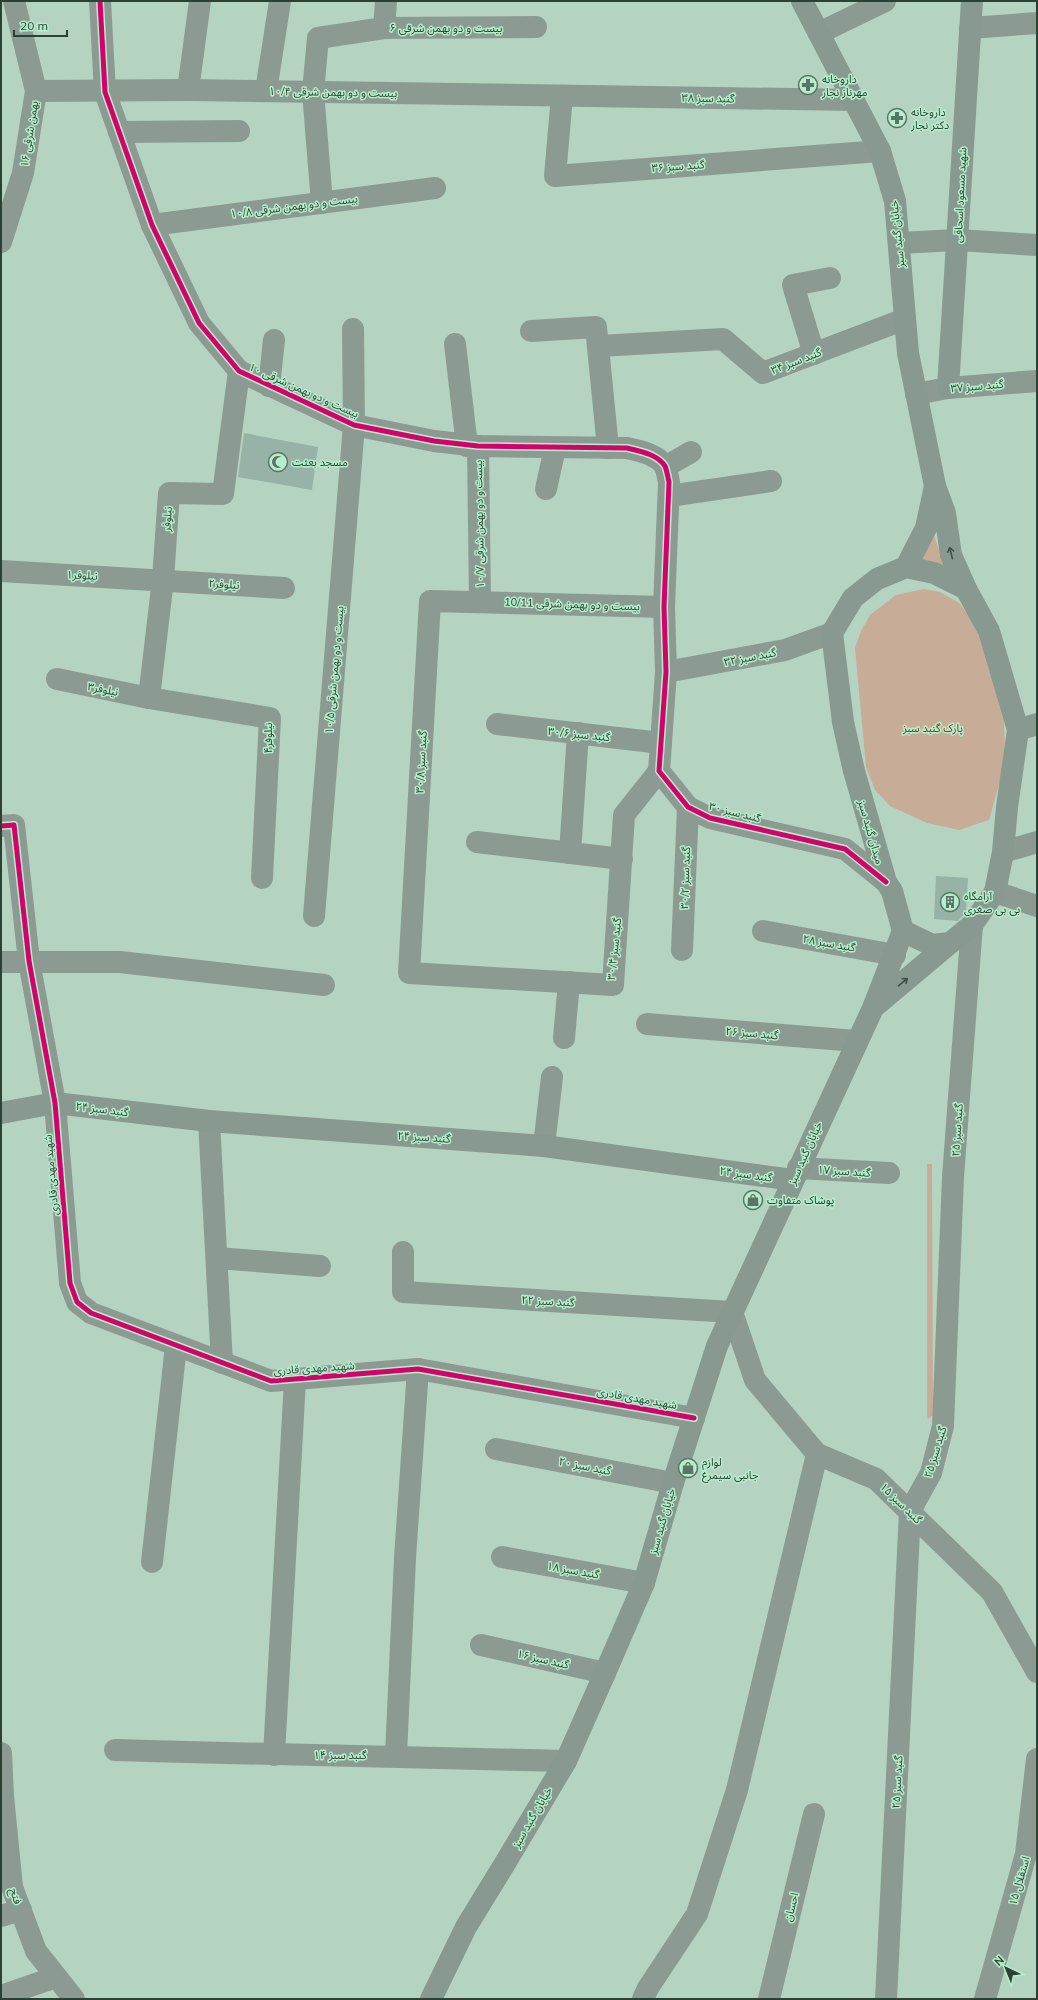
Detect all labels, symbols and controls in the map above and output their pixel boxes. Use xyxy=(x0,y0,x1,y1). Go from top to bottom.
scale bar xyxy=(14,12,67,38)
text: 20 m xyxy=(20,18,48,33)
street label: بیست و دو بهمن شرقی ۶ xyxy=(390,21,502,35)
place label: داروخانه مهرناز نجار xyxy=(821,72,868,99)
pharmacy icon: داروخانه مهرناز نجار xyxy=(797,74,819,96)
street label: بیست و دو بهمن شرقی ۱۰/۴ xyxy=(269,84,397,100)
street label: گنبد سبز ۳۸ xyxy=(681,91,735,106)
street label: بهمن شرقی ۱۶ xyxy=(17,100,41,168)
place label: داروخانه دکتر نجار xyxy=(910,105,949,132)
pharmacy icon: داروخانه دکتر نجار xyxy=(886,107,908,129)
street label: شهید مسعود اسحاقی xyxy=(951,146,970,243)
street label: گنبد سبز ۳۶ xyxy=(651,157,705,175)
street label: بیست و دو بهمن شرقی ۱۰/۸ xyxy=(229,191,359,221)
street label: خیابان گنبد سبز xyxy=(886,199,908,269)
street label: گنبد سبز ۳۴ xyxy=(769,345,824,377)
street label: بیست و دو بهمن شرقی ۱۰ xyxy=(247,359,361,421)
street label: گنبد سبز ۳۷ xyxy=(950,377,1004,395)
mosque icon: مسجد بعثت xyxy=(267,451,289,473)
place label: مسجد بعثت xyxy=(292,455,348,469)
street label: بیست و دو بهمن شرقی ۱۰/۷ xyxy=(471,460,487,588)
street label: نیلوفر xyxy=(159,506,175,533)
one-way arrow xyxy=(947,546,955,559)
street label: نیلوفر۱ xyxy=(66,567,98,583)
street label: نیلوفر۲ xyxy=(208,576,240,592)
street label: بیست و دو بهمن شرقی 10/11 xyxy=(504,595,640,613)
street label: بیست و دو بهمن شرقی ۱۰/۵ xyxy=(321,605,347,735)
street label: گنبد سبز ۳۲ xyxy=(723,645,778,669)
street label: نیلوفر۳ xyxy=(86,679,120,699)
park label: پارک گنبد سبز xyxy=(902,721,963,736)
street label: نیلوفر۴ xyxy=(261,722,275,754)
street label: گنبد سبز ۳۰/۶ xyxy=(547,724,611,744)
street label: گنبد سبز ۳۰/۸ xyxy=(412,730,430,794)
street label: میدان گنبد سبز xyxy=(855,797,887,866)
street label: گنبد سبز ۳۰ xyxy=(708,799,763,825)
street label: گنبد سبز ۳۰/۲ xyxy=(677,846,693,909)
place label: آرامگاه بی بی صغری xyxy=(964,889,1020,916)
building icon: آرامگاه بی بی صغری xyxy=(939,891,961,913)
street label: گنبد سبز ۳۰/۴ xyxy=(604,917,624,981)
street label: گنبد سبز ۲۸ xyxy=(802,932,857,955)
one-way arrow xyxy=(897,978,908,987)
street label: گنبد سبز ۲۶ xyxy=(725,1024,779,1042)
street label: گنبد سبز ۲۴ xyxy=(75,1099,130,1119)
street label: گنبد سبز ۲۵ xyxy=(948,1103,966,1157)
street label: خیابان گنبد سبز xyxy=(784,1119,825,1188)
street label: گنبد سبز ۲۴ xyxy=(397,1128,451,1146)
street label: شهید مهدی قادری xyxy=(40,1134,62,1216)
street label: گنبد سبز ۱۷ xyxy=(817,1162,871,1180)
street label: گنبد سبز ۲۴ xyxy=(719,1163,774,1185)
shop icon: پوشاک متفاوت xyxy=(742,1189,764,1211)
place label: پوشاک متفاوت xyxy=(767,1193,834,1208)
street label: گنبد سبز ۲۲ xyxy=(521,1293,575,1309)
street label: شهید مهدی قادری xyxy=(273,1358,355,1378)
street label: شهید مهدی قادری xyxy=(596,1384,679,1412)
street label: گنبد سبز ۲۵ xyxy=(921,1424,950,1479)
street label: گنبد سبز ۲۰ xyxy=(558,1454,613,1478)
place label: لوازم جانبی سیمرغ xyxy=(702,1455,759,1483)
shop icon: لوازم جانبی سیمرغ xyxy=(677,1457,699,1479)
street label: گنبد سبز ۱۵ xyxy=(877,1480,925,1527)
street label: خیابان گنبد سبز xyxy=(646,1486,678,1557)
street label: گنبد سبز ۱۸ xyxy=(546,1559,601,1582)
street label: گنبد سبز ۱۶ xyxy=(516,1646,571,1672)
street label: گنبد سبز ۱۴ xyxy=(313,1748,367,1762)
street label: گنبد سبز ۲۵ xyxy=(889,1755,905,1809)
street label: خیابان گنبد سبز xyxy=(508,1784,555,1851)
street label: استقلال ۱۵ xyxy=(1005,1855,1033,1907)
street label: فتح xyxy=(6,1886,25,1906)
street label: احسان xyxy=(781,1891,801,1923)
north arrow xyxy=(986,1948,1026,1988)
text: N xyxy=(991,1953,1007,1969)

